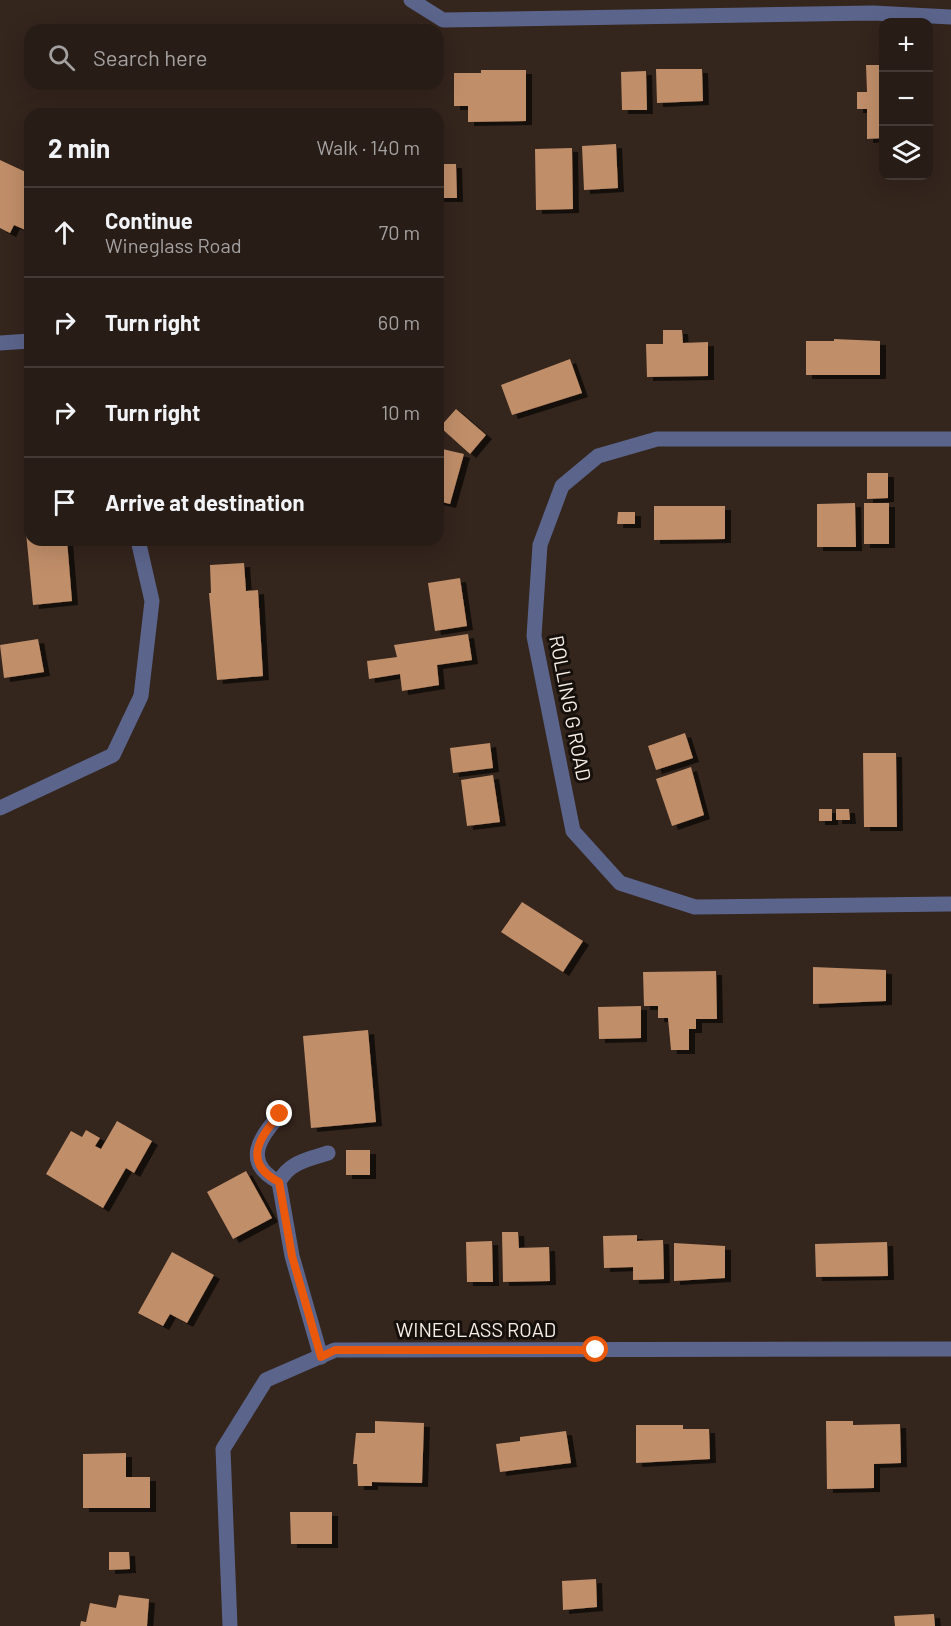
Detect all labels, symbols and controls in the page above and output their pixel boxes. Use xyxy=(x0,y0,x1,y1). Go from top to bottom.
map controls xyxy=(879,18,933,180)
button: + xyxy=(879,18,933,72)
search box xyxy=(24,24,444,90)
icon: search xyxy=(45,41,78,74)
text: Search here xyxy=(93,44,207,70)
button: − xyxy=(879,72,933,126)
button: layers xyxy=(879,126,933,180)
text: 2 min xyxy=(48,132,110,163)
text: Walk · 140 m xyxy=(316,135,420,159)
text: Continue xyxy=(105,207,193,233)
icon: ahead xyxy=(48,216,81,249)
text: 70 m xyxy=(379,220,420,244)
text: Wineglass Road xyxy=(105,233,242,257)
icon: right xyxy=(48,306,81,339)
text: Turn right xyxy=(105,309,200,335)
text: 60 m xyxy=(378,310,420,334)
icon: right xyxy=(48,396,81,429)
text: Turn right xyxy=(105,399,200,425)
text: 10 m xyxy=(381,400,420,424)
icon: arrive xyxy=(48,486,81,519)
text: Arrive at destination xyxy=(105,489,304,515)
street label: ROLLING G ROAD xyxy=(545,633,597,783)
route end xyxy=(266,1100,292,1126)
street label: WINEGLASS ROAD xyxy=(396,1317,556,1341)
route start xyxy=(582,1336,608,1362)

